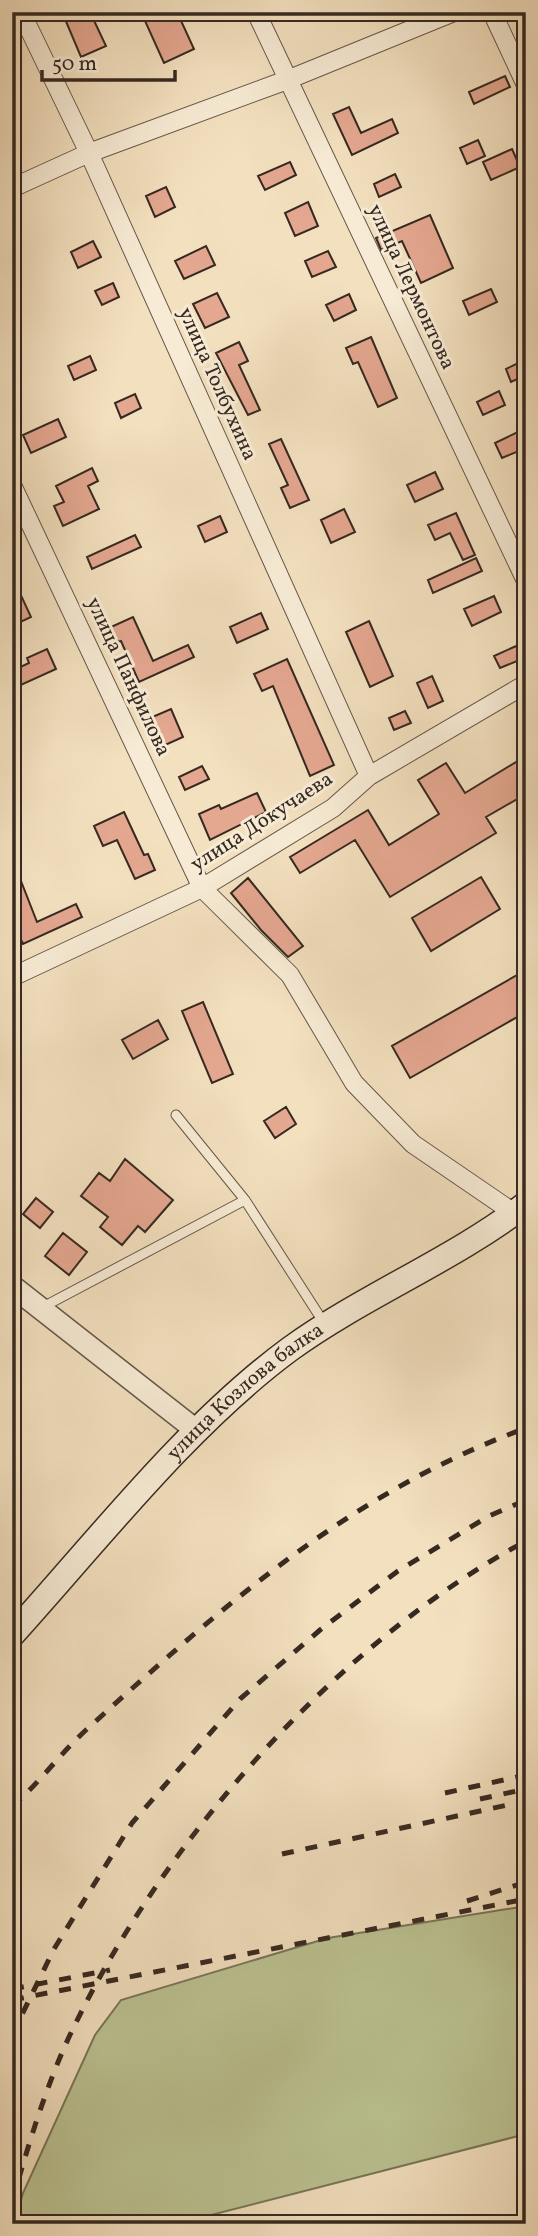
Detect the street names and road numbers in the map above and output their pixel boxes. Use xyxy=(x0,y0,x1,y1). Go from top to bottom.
street label: улица Лермонтова xyxy=(360,199,462,375)
street label: улица Толбухина xyxy=(170,303,264,465)
street label: улица Панфилова xyxy=(78,593,178,761)
street label: улица Докучаева xyxy=(185,765,339,879)
street label: улица Козлова балка xyxy=(160,1316,329,1467)

